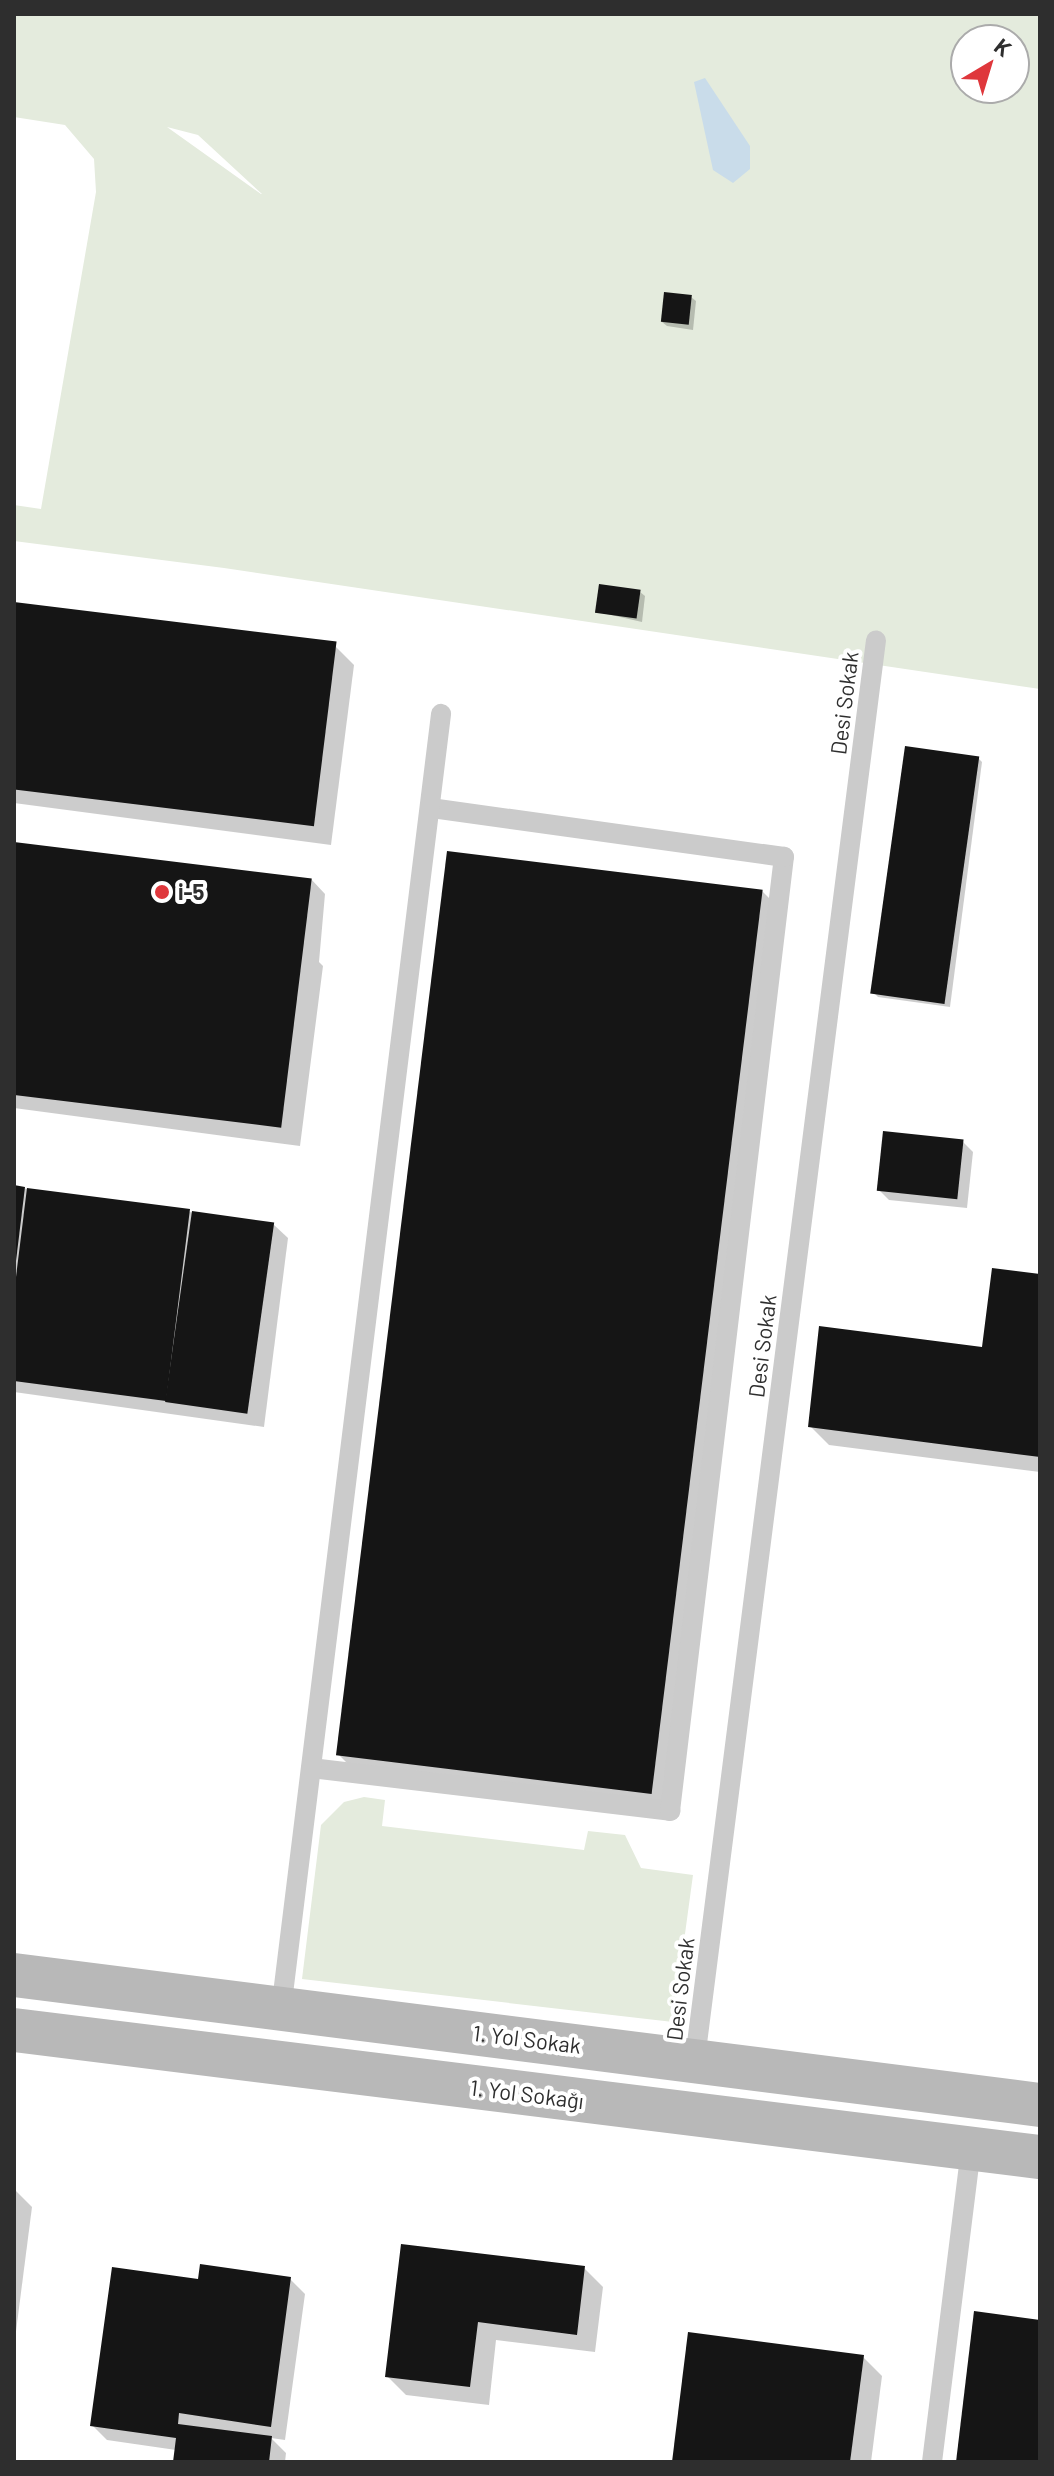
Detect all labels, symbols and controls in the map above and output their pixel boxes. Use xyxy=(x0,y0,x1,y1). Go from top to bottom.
north arrow xyxy=(950,24,1030,104)
text: K xyxy=(990,32,1017,61)
street label: Desi Sokak xyxy=(825,650,863,756)
place label: i-5 xyxy=(178,879,204,905)
marker: i-5 xyxy=(153,883,171,901)
street label: Desi Sokak xyxy=(743,1293,781,1399)
street label: Desi Sokak xyxy=(661,1936,699,2042)
street label: 1. Yol Sokak xyxy=(471,2019,583,2059)
street label: 1. Yol Sokağı xyxy=(469,2074,585,2114)

